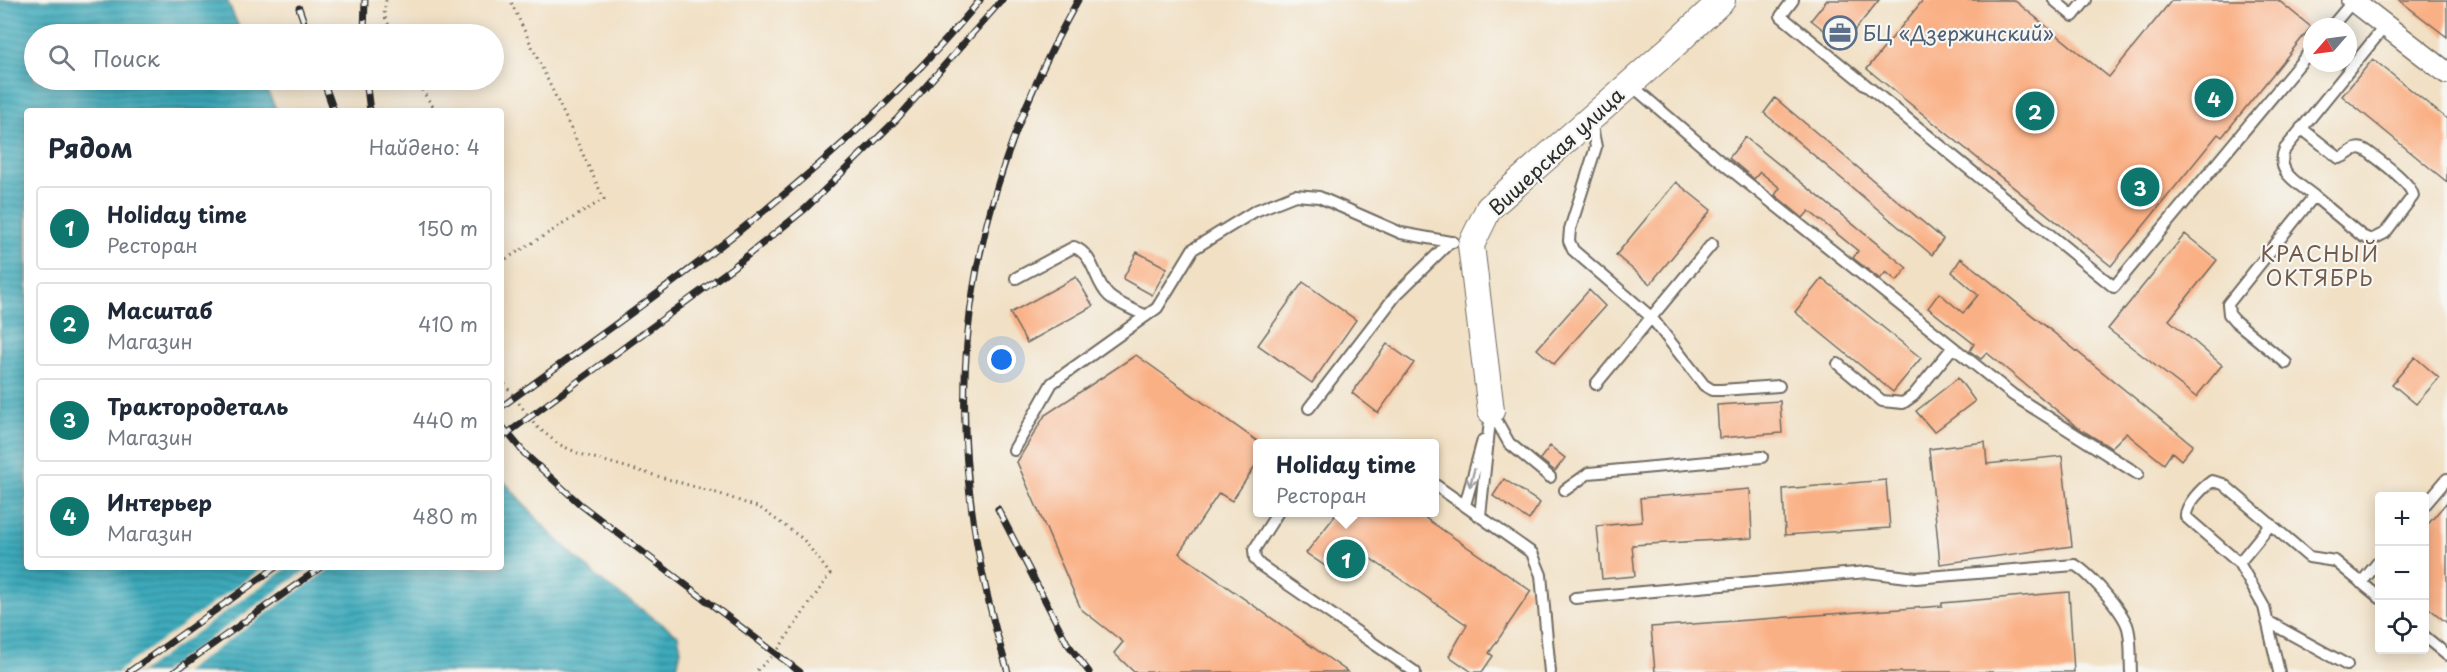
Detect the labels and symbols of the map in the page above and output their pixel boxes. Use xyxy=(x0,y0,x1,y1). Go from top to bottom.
office icon: БЦ «Дзержинский» xyxy=(1822,15,1858,51)
place label: БЦ «Дзержинский» xyxy=(1863,18,2054,48)
north arrow xyxy=(2303,18,2357,72)
pin: 4 xyxy=(2194,76,2234,120)
street label: Вишерская улица xyxy=(1481,80,1631,222)
pin: 2 xyxy=(2016,88,2054,134)
pin: 3 xyxy=(2120,164,2160,210)
district label: КРАСНЫЙ ОКТЯБРЬ xyxy=(2260,237,2380,293)
your location xyxy=(987,345,1016,374)
one-way arrow xyxy=(1466,468,1477,487)
pin: 1 xyxy=(1326,536,1366,582)

